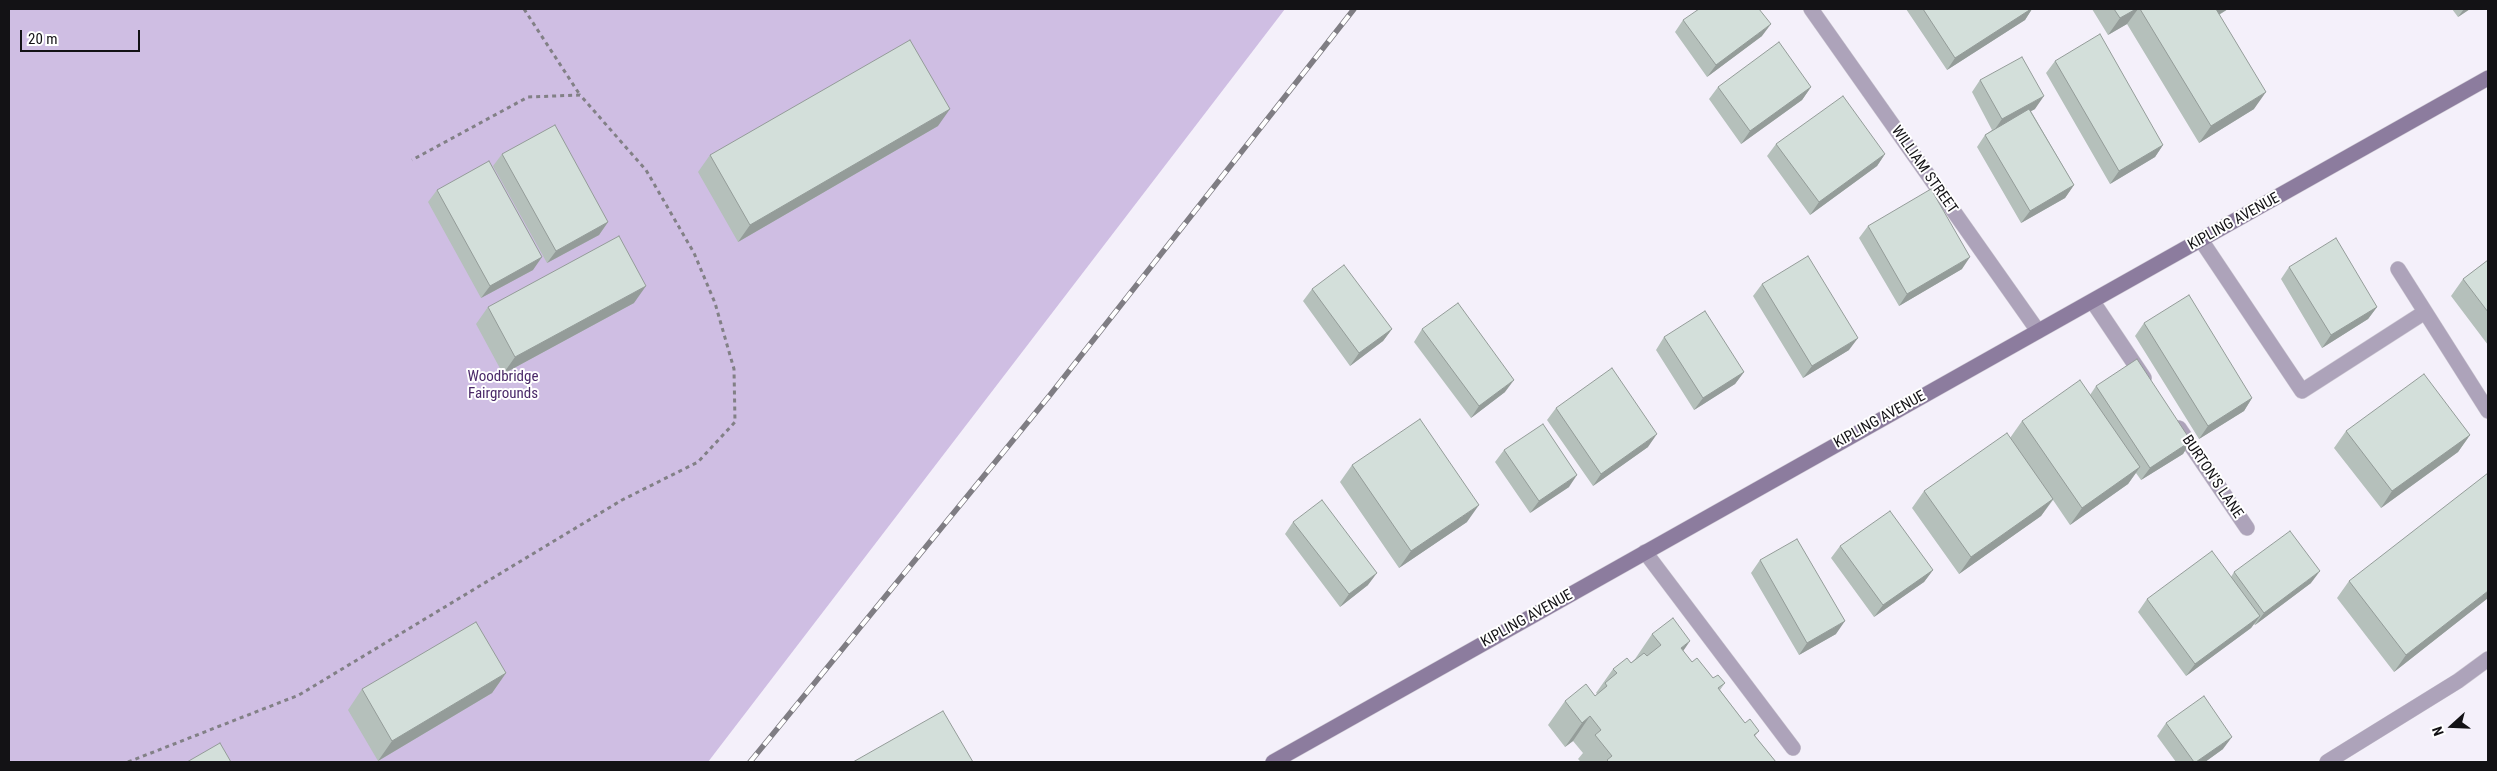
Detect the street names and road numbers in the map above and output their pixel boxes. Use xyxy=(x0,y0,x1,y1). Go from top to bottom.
street label: WILLIAM STREET xyxy=(1887,123,1961,217)
street label: KIPLING AVENUE xyxy=(2185,189,2283,255)
street label: KIPLING AVENUE xyxy=(1831,387,1929,453)
street label: BURTON'S LANE xyxy=(2178,432,2246,522)
street label: KIPLING AVENUE xyxy=(1478,586,1576,652)

